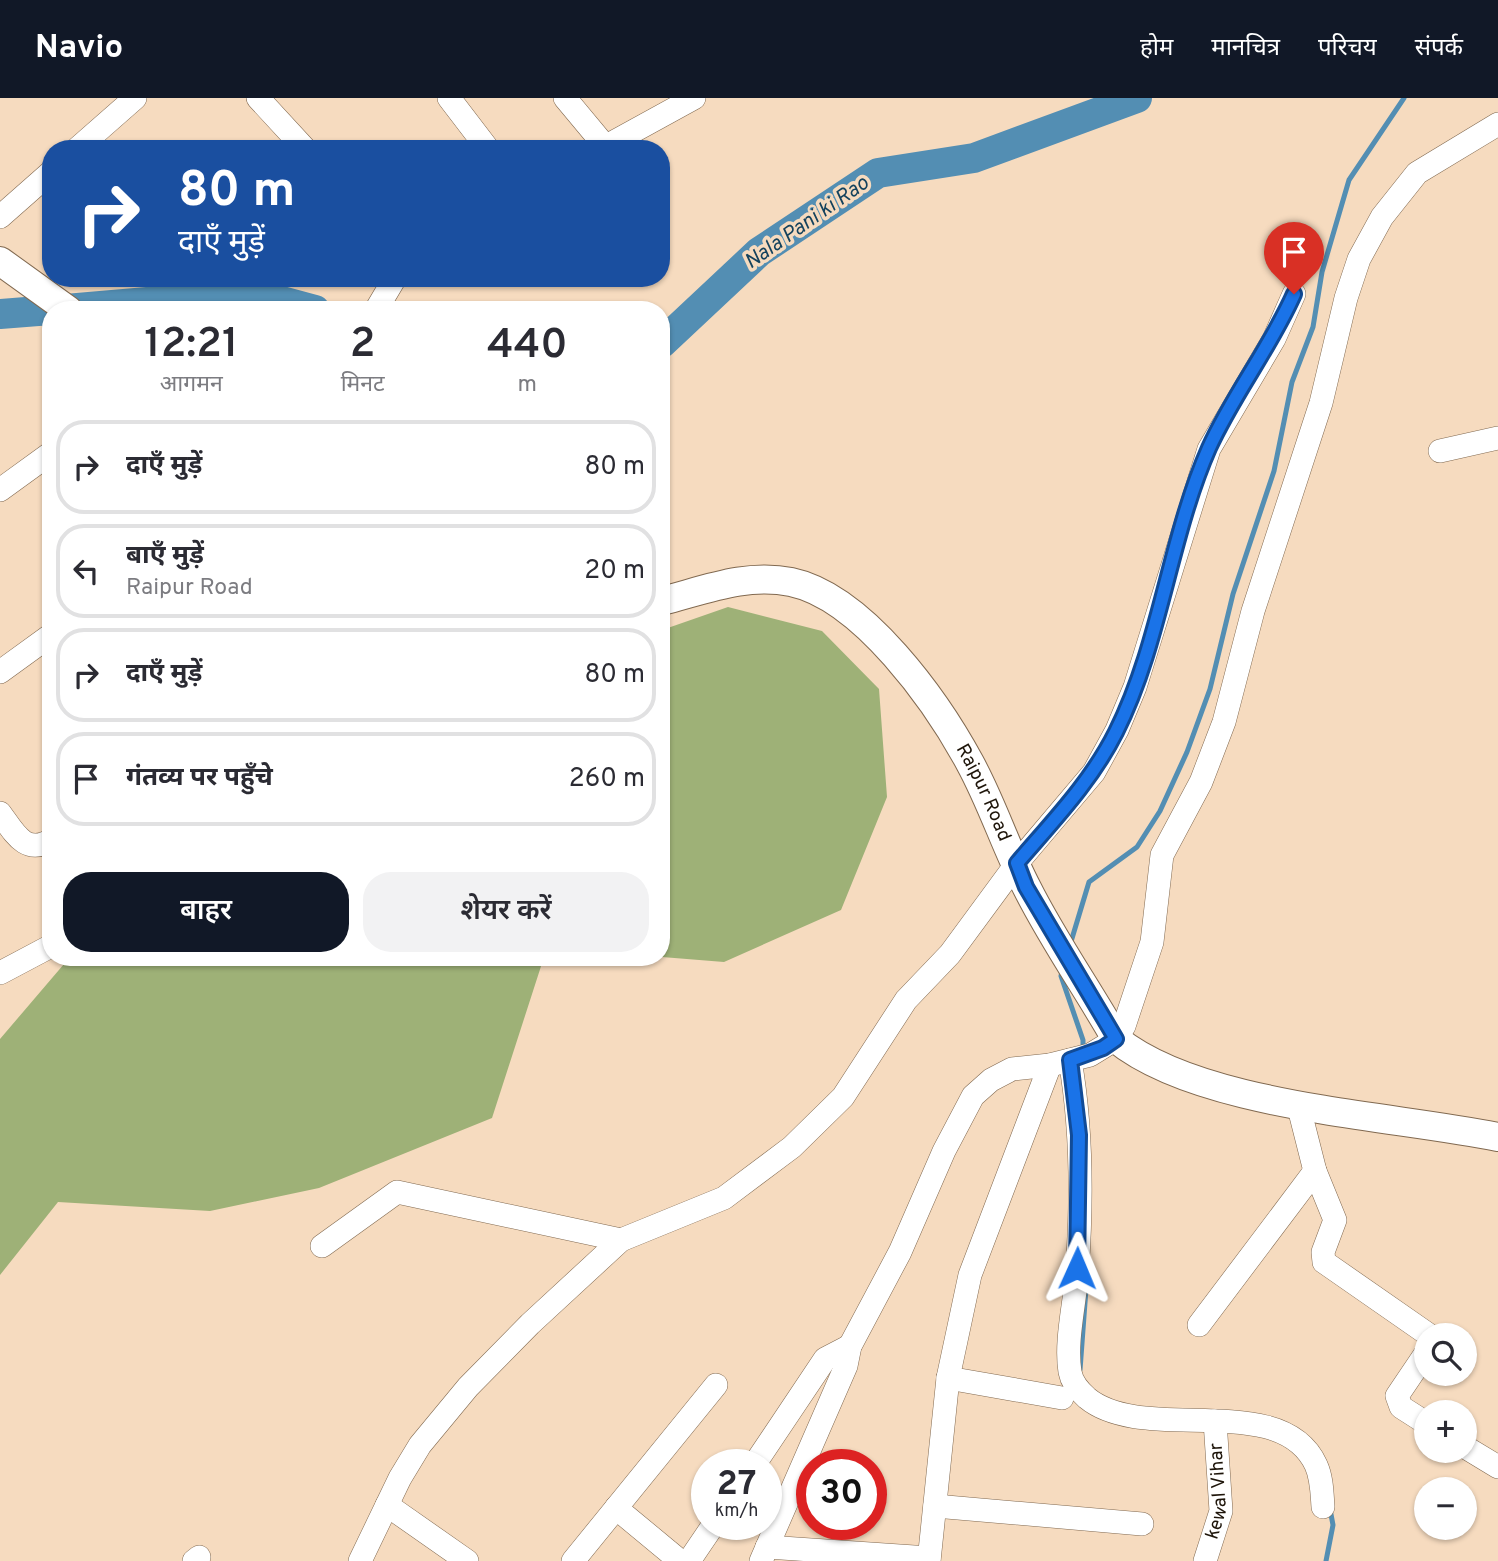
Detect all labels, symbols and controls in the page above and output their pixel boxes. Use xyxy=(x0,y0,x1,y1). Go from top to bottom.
text: Navio xyxy=(35,28,123,70)
text: होम xyxy=(1140,34,1173,64)
text: मानचित्र xyxy=(1211,34,1280,64)
text: परिचय xyxy=(1318,34,1377,64)
text: संपर्क xyxy=(1415,34,1463,64)
text: 80 m xyxy=(178,162,295,224)
icon: right xyxy=(63,168,154,259)
water label: Nala Pani ki Rao xyxy=(740,170,875,276)
pin xyxy=(1264,222,1324,294)
text: दाएँ मुड़ें xyxy=(178,224,265,264)
icon: arrive xyxy=(1275,233,1313,271)
text: 12:21 xyxy=(144,319,238,372)
text: 2 xyxy=(350,319,376,372)
text: 440 xyxy=(487,320,568,373)
text: आगमन xyxy=(160,371,223,400)
text: मिनट xyxy=(341,371,385,400)
text: m xyxy=(518,371,537,400)
icon: right xyxy=(67,448,105,486)
text: दाएँ मुड़ें xyxy=(126,450,202,483)
text: 80 m xyxy=(585,451,645,484)
text: बाएँ मुड़ें xyxy=(126,540,204,573)
icon: left xyxy=(67,552,105,590)
text: 20 m xyxy=(584,555,645,588)
text: Raipur Road xyxy=(126,574,253,603)
icon: right xyxy=(67,656,105,694)
text: दाएँ मुड़ें xyxy=(126,658,202,691)
text: 80 m xyxy=(585,659,645,692)
street label: Raipur Road xyxy=(950,740,1016,845)
icon: arrive xyxy=(67,760,105,798)
text: गंतव्य पर पहुँचे xyxy=(126,762,273,795)
text: 260 m xyxy=(569,763,645,796)
button: बाहर xyxy=(63,872,349,952)
button: शेयर करें xyxy=(363,872,649,952)
position arrow xyxy=(1040,1231,1114,1305)
map controls xyxy=(1414,1323,1477,1540)
button: search xyxy=(1414,1323,1477,1386)
button: + xyxy=(1414,1400,1477,1463)
street label: kewal Vihar xyxy=(1201,1442,1234,1542)
speed limit sign: 30 xyxy=(796,1449,887,1540)
text: 27 xyxy=(717,1463,756,1507)
button: − xyxy=(1414,1477,1477,1540)
text: km/h xyxy=(715,1500,758,1523)

